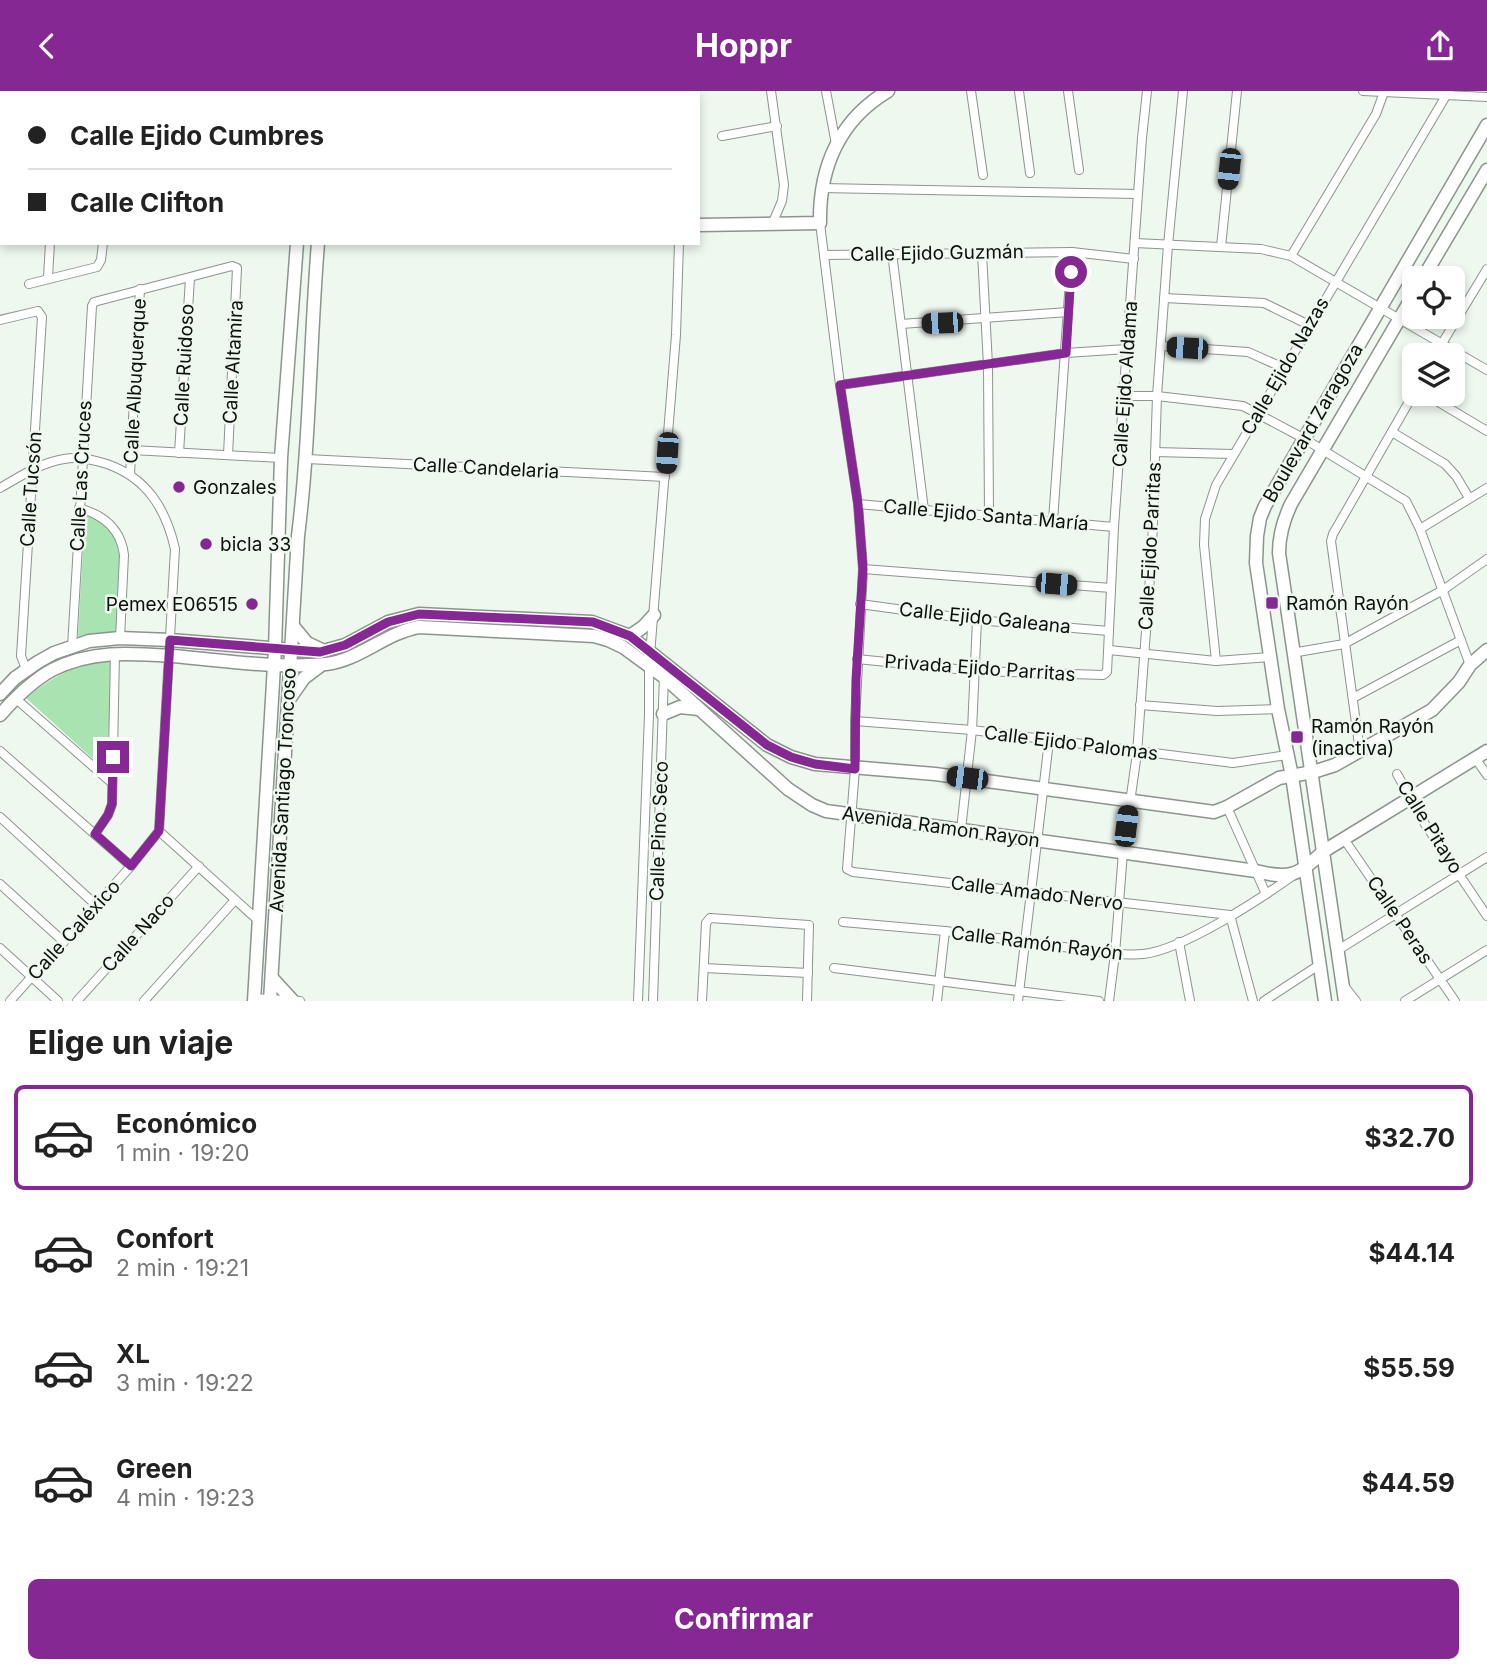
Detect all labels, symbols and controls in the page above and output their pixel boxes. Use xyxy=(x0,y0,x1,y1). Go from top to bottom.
text: Hoppr xyxy=(695,26,792,65)
icon: back xyxy=(28,27,66,65)
icon: share xyxy=(1421,27,1459,65)
text: Calle Ejido Cumbres xyxy=(70,120,324,151)
car xyxy=(1217,147,1242,191)
text: Calle Clifton xyxy=(70,187,224,218)
street label: Calle Ejido Guzmán xyxy=(850,240,1024,266)
route start xyxy=(1055,256,1087,288)
map controls xyxy=(1402,266,1465,406)
button: locate xyxy=(1402,266,1465,329)
street label: Calle Ejido Nazas xyxy=(1236,293,1334,439)
street label: Calle Albuquerque xyxy=(119,298,151,464)
street label: Calle Altamira xyxy=(218,299,248,425)
street label: Calle Ejido Aldama xyxy=(1108,300,1142,468)
street label: Calle Ruidoso xyxy=(169,303,199,427)
car xyxy=(921,312,964,334)
car xyxy=(1166,336,1209,360)
street label: Boulevard Zaragoza xyxy=(1258,339,1368,507)
button: layers xyxy=(1402,343,1465,406)
street label: Calle Las Cruces xyxy=(66,400,96,552)
street label: Calle Tucsón xyxy=(15,430,47,548)
car xyxy=(656,431,679,475)
street label: Calle Candelaria xyxy=(412,453,560,483)
street label: Calle Ejido Parritas xyxy=(1134,461,1166,631)
place label: Gonzales xyxy=(193,476,277,499)
marker: Gonzales xyxy=(171,479,187,495)
street label: Calle Ejido Santa María xyxy=(882,495,1090,535)
place label: bicla 33 xyxy=(220,533,291,556)
marker: bicla 33 xyxy=(198,536,214,552)
car xyxy=(1035,572,1078,596)
place label: Ramón Rayón xyxy=(1286,592,1409,615)
place label: Pemex E06515 xyxy=(106,593,238,616)
marker: Ramón Rayón xyxy=(1264,595,1280,611)
marker: Pemex E06515 xyxy=(244,596,260,612)
street label: Calle Ejido Galeana xyxy=(898,598,1072,638)
street label: Privada Ejido Parritas xyxy=(884,650,1076,686)
street label: Avenida Santiago Troncoso xyxy=(265,667,301,913)
place label: Ramón Rayón (inactiva) xyxy=(1311,715,1434,760)
street label: Calle Ejido Palomas xyxy=(983,721,1159,765)
marker: Ramón Rayón (inactiva) xyxy=(1289,729,1305,745)
route end xyxy=(97,741,129,773)
street label: Calle Pino Seco xyxy=(645,760,673,902)
car xyxy=(945,765,990,791)
street label: Calle Pitayo xyxy=(1392,776,1468,878)
street label: Avenida Ramon Rayon xyxy=(841,802,1041,852)
car xyxy=(1114,804,1139,848)
street label: Calle Amado Nervo xyxy=(949,871,1125,915)
street label: Calle Peras xyxy=(1362,872,1438,968)
street label: Calle Caléxico xyxy=(23,875,125,985)
street label: Calle Naco xyxy=(97,889,179,977)
street label: Calle Ramón Rayón xyxy=(950,921,1124,965)
text: Elige un viaje xyxy=(28,1023,233,1062)
icon: car xyxy=(32,1106,95,1169)
text: Económico xyxy=(116,1108,257,1139)
text: $32.70 xyxy=(1365,1122,1455,1153)
text: 1 min · 19:20 xyxy=(116,1139,249,1167)
icon: car xyxy=(32,1221,95,1284)
text: Confort xyxy=(116,1223,214,1254)
text: $44.14 xyxy=(1369,1237,1455,1268)
text: 2 min · 19:21 xyxy=(116,1254,249,1282)
icon: car xyxy=(32,1336,95,1399)
text: XL xyxy=(116,1338,150,1369)
text: $55.59 xyxy=(1363,1352,1455,1383)
text: 3 min · 19:22 xyxy=(116,1369,254,1397)
icon: car xyxy=(32,1451,95,1514)
text: Green xyxy=(116,1453,193,1484)
text: $44.59 xyxy=(1362,1467,1455,1498)
text: 4 min · 19:23 xyxy=(116,1484,255,1512)
button: Confirmar xyxy=(28,1579,1459,1659)

